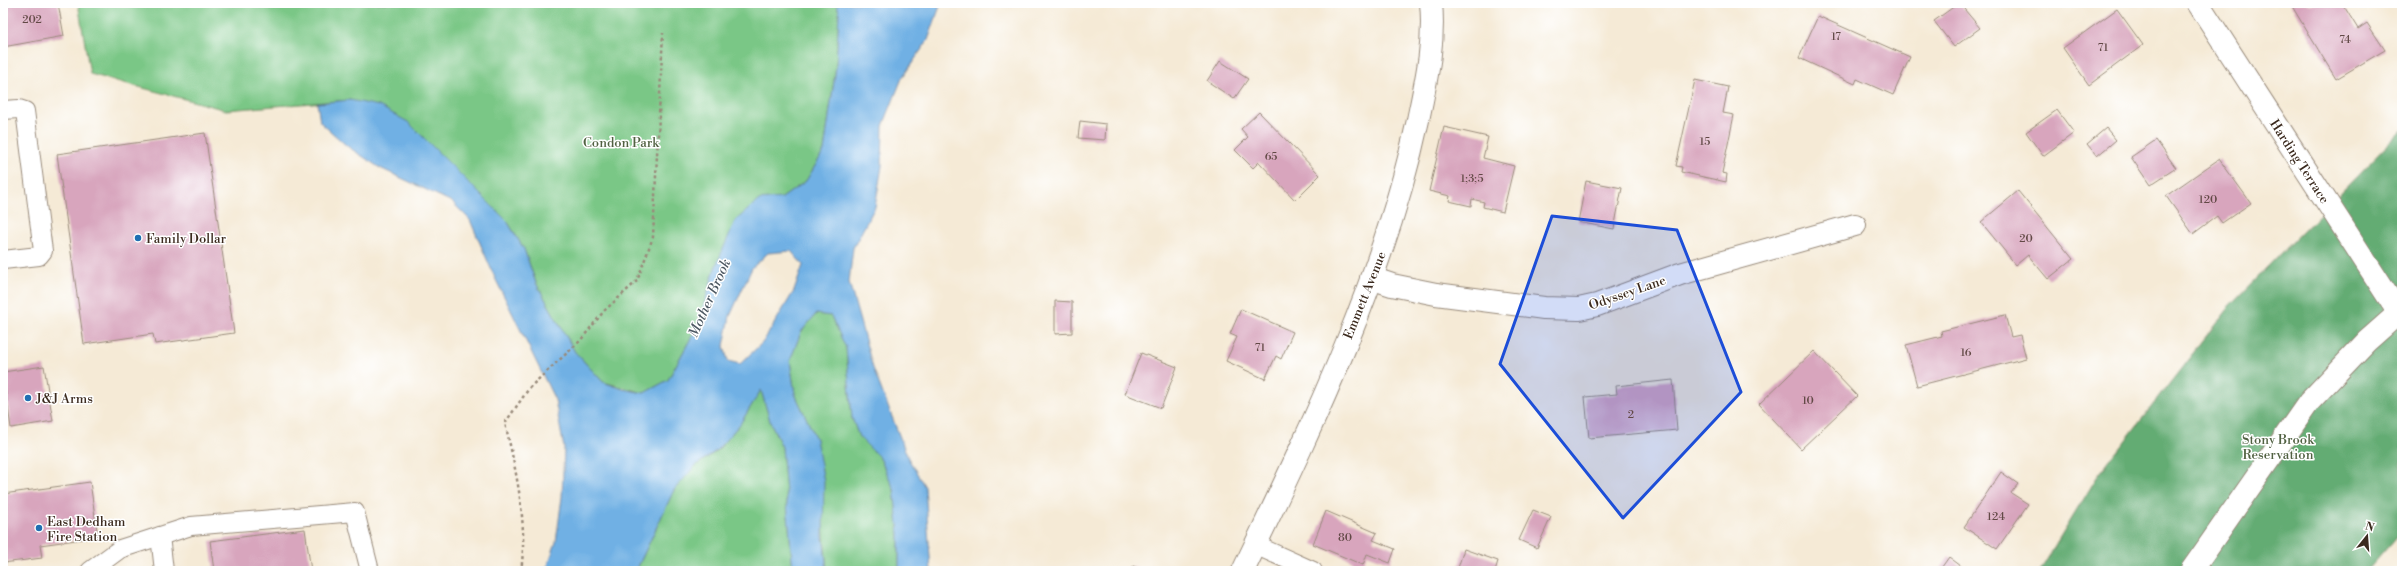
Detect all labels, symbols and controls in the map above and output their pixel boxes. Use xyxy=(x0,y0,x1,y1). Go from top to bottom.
house number: 202 xyxy=(22,13,42,27)
house number: 17 xyxy=(1831,30,1841,44)
house number: 74 xyxy=(2339,33,2351,47)
house number: 71 xyxy=(2098,41,2109,55)
street label: Harding Terrace xyxy=(2266,116,2333,207)
park label: Condon Park xyxy=(583,135,660,151)
house number: 15 xyxy=(1700,135,1710,149)
house number: 65 xyxy=(1265,150,1277,164)
house number: 1;3;5 xyxy=(1460,172,1484,186)
house number: 120 xyxy=(2199,193,2217,207)
place label: Family Dollar xyxy=(146,231,227,247)
house number: 20 xyxy=(2019,232,2033,246)
marker: Family Dollar xyxy=(133,233,143,243)
street label: Emmett Avenue xyxy=(1340,249,1390,342)
water label: Mother Brook xyxy=(685,256,735,341)
street label: Odyssey Lane xyxy=(1587,272,1668,314)
house number: 71 xyxy=(1255,341,1266,355)
house number: 16 xyxy=(1960,346,1972,360)
place label: J&J Arms xyxy=(35,391,93,407)
marker: J&J Arms xyxy=(23,393,33,403)
house number: 10 xyxy=(1802,394,1814,408)
house number: 2 xyxy=(1628,408,1634,422)
park label: Stony Brook Reservation xyxy=(2242,432,2315,463)
house number: 124 xyxy=(1987,510,2005,524)
place label: East Dedham Fire Station xyxy=(47,514,126,545)
north arrow xyxy=(2347,516,2387,556)
text: N xyxy=(2363,519,2376,535)
marker: East Dedham Fire Station xyxy=(34,523,44,533)
house number: 80 xyxy=(1338,531,1352,545)

